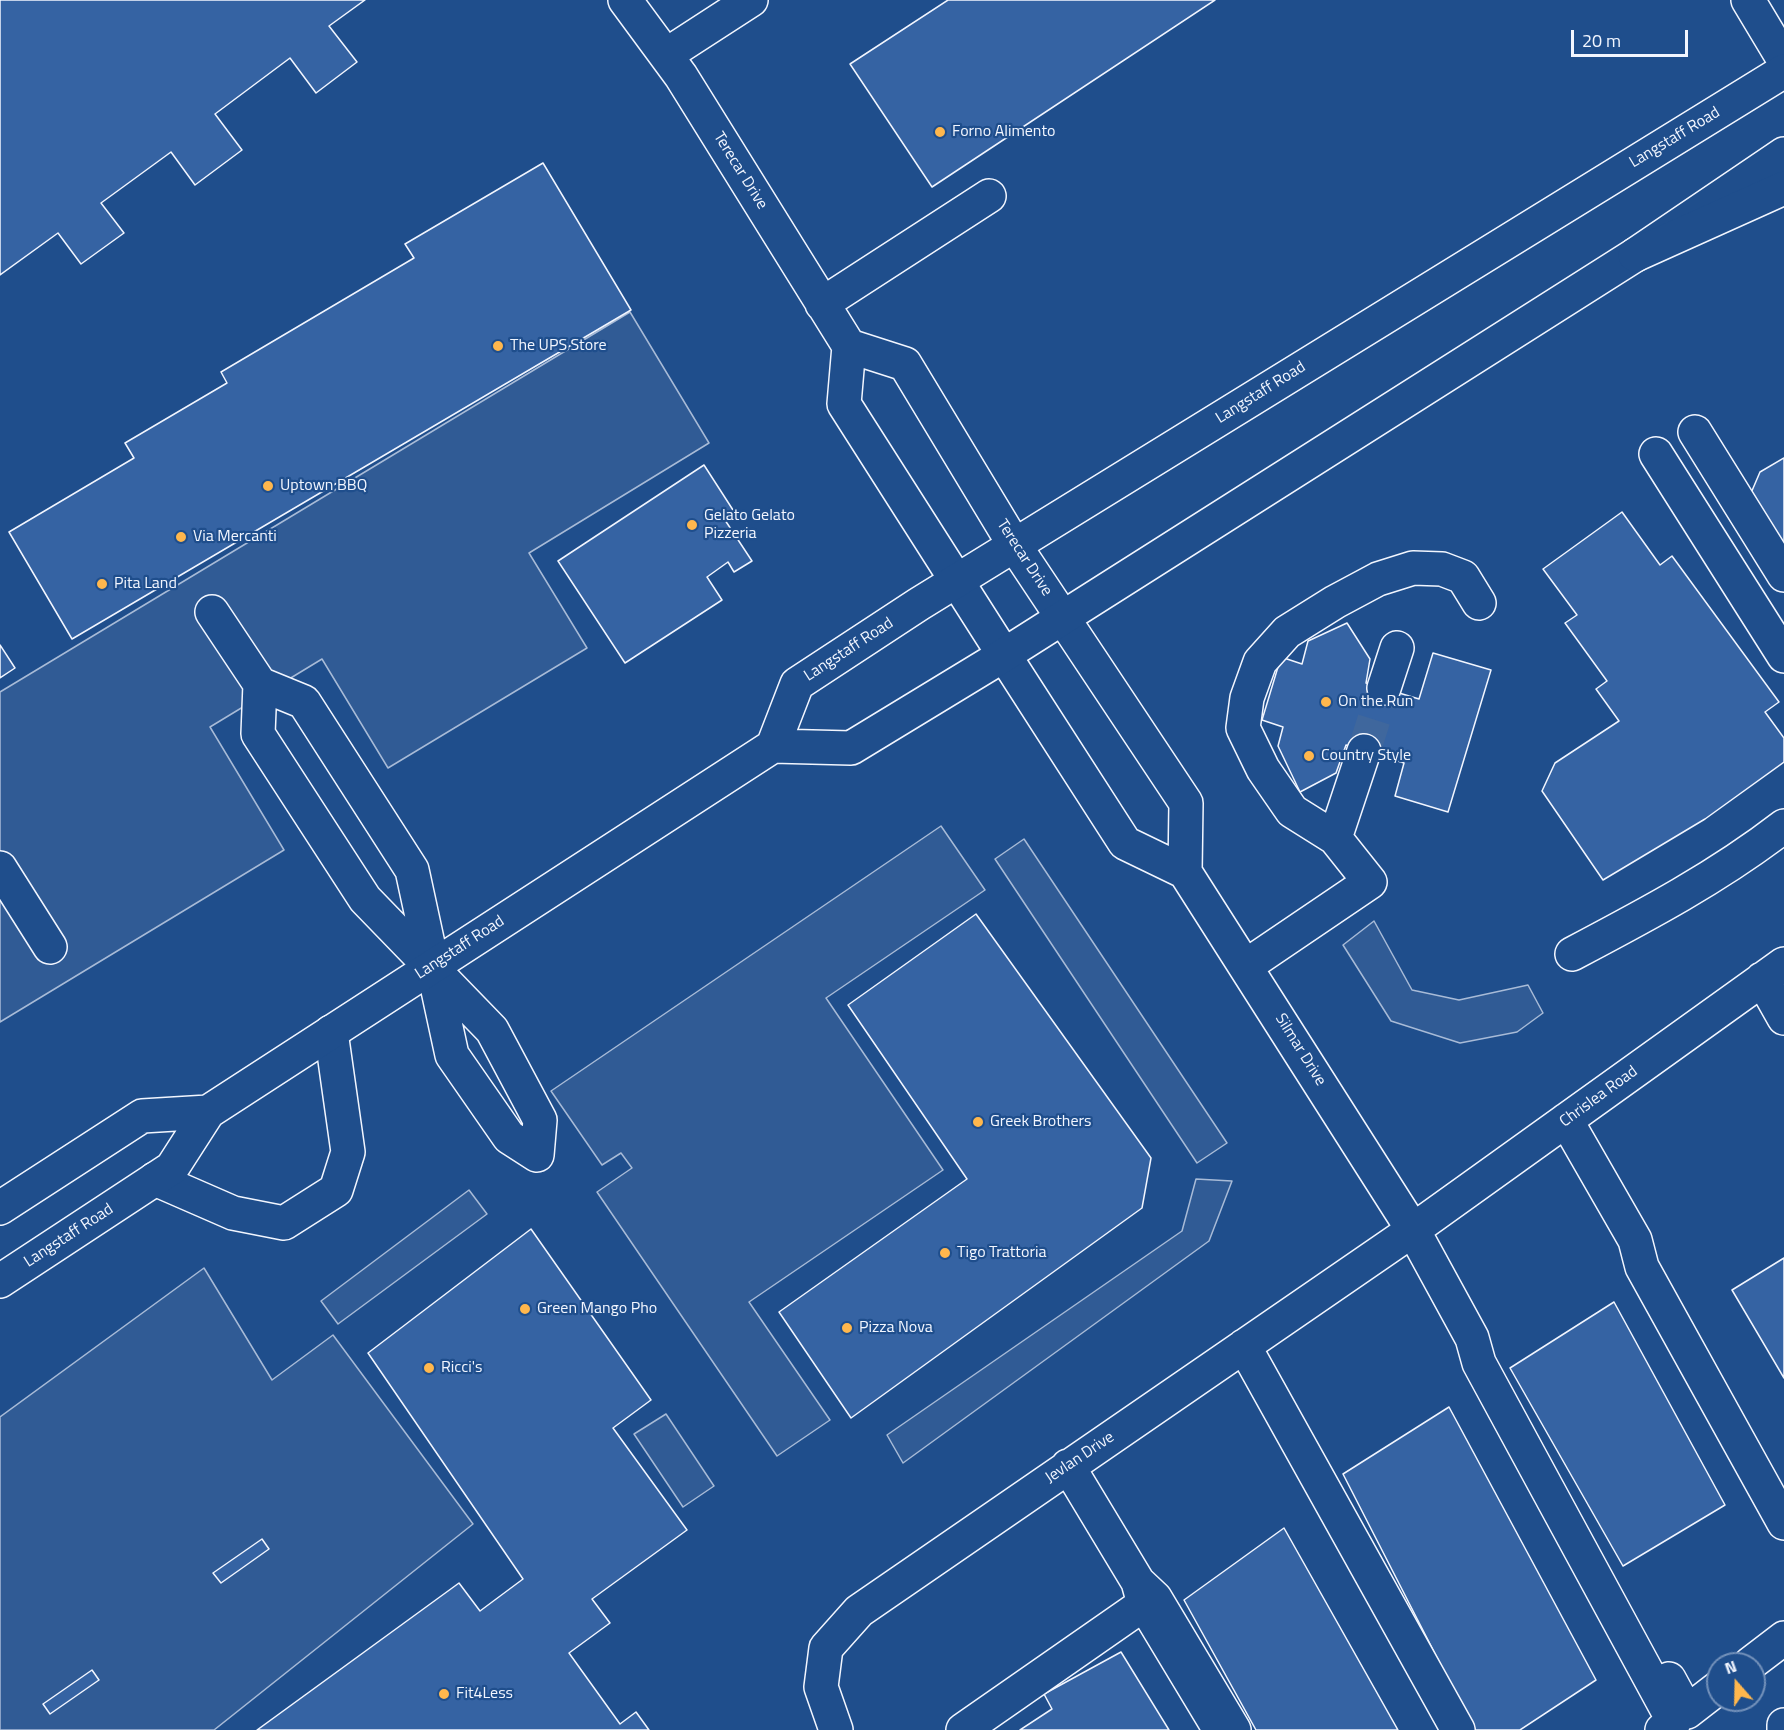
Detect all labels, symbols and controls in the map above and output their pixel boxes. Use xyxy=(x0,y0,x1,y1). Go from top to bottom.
scale bar xyxy=(1574,18,1691,56)
text: 20 m xyxy=(1582,27,1621,54)
street label: Langstaff Road xyxy=(1626,103,1724,173)
place label: Forno Alimento xyxy=(952,122,1055,142)
marker: Forno Alimento xyxy=(933,125,947,139)
street label: Terecar Drive xyxy=(709,129,771,213)
place label: The UPS Store xyxy=(510,336,607,356)
marker: The UPS Store xyxy=(491,339,505,353)
street label: Langstaff Road xyxy=(1213,358,1309,428)
place label: Uptown BBQ xyxy=(280,476,367,496)
marker: Uptown BBQ xyxy=(261,479,275,493)
place label: Gelato Gelato Pizzeria xyxy=(704,506,795,544)
street label: Terecar Drive xyxy=(992,516,1056,600)
marker: Gelato Gelato Pizzeria xyxy=(685,518,699,532)
place label: Via Mercanti xyxy=(193,527,277,547)
marker: Via Mercanti xyxy=(174,530,188,544)
place label: Pita Land xyxy=(114,574,177,594)
marker: Pita Land xyxy=(95,577,109,591)
street label: Langstaff Road xyxy=(801,614,897,686)
place label: On the Run xyxy=(1338,692,1413,712)
marker: On the Run xyxy=(1319,695,1333,709)
place label: Country Style xyxy=(1321,746,1411,766)
marker: Country Style xyxy=(1302,749,1316,763)
street label: Langstaff Road xyxy=(412,912,508,984)
street label: Silmar Drive xyxy=(1270,1010,1330,1090)
street label: Chrislea Road xyxy=(1556,1062,1642,1132)
place label: Greek Brothers xyxy=(990,1112,1091,1132)
marker: Greek Brothers xyxy=(971,1115,985,1129)
street label: Langstaff Road xyxy=(21,1200,117,1272)
place label: Tigo Trattoria xyxy=(957,1243,1046,1263)
marker: Tigo Trattoria xyxy=(938,1246,952,1260)
place label: Green Mango Pho xyxy=(537,1299,657,1319)
marker: Green Mango Pho xyxy=(518,1302,532,1316)
place label: Pizza Nova xyxy=(859,1318,933,1338)
marker: Pizza Nova xyxy=(840,1321,854,1335)
place label: Ricci's xyxy=(441,1358,482,1378)
marker: Ricci's xyxy=(422,1361,436,1375)
street label: Jevlan Drive xyxy=(1042,1428,1118,1488)
north arrow xyxy=(1706,1652,1766,1712)
text: N xyxy=(1721,1654,1740,1680)
place label: Fit4Less xyxy=(456,1684,513,1704)
marker: Fit4Less xyxy=(437,1687,451,1701)

